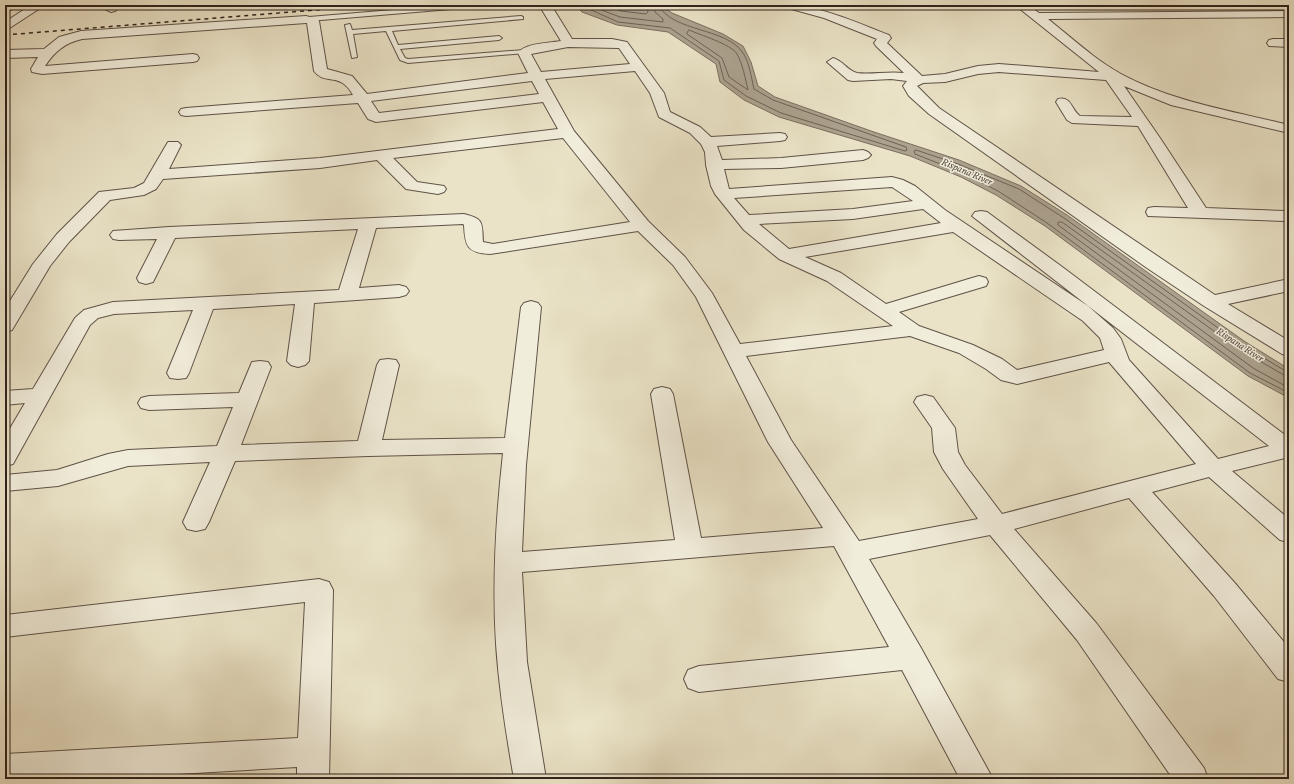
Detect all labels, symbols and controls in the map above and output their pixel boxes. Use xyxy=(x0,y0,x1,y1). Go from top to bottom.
water label: Rispana River xyxy=(939,155,995,189)
water label: Rispana River xyxy=(1213,324,1267,366)

